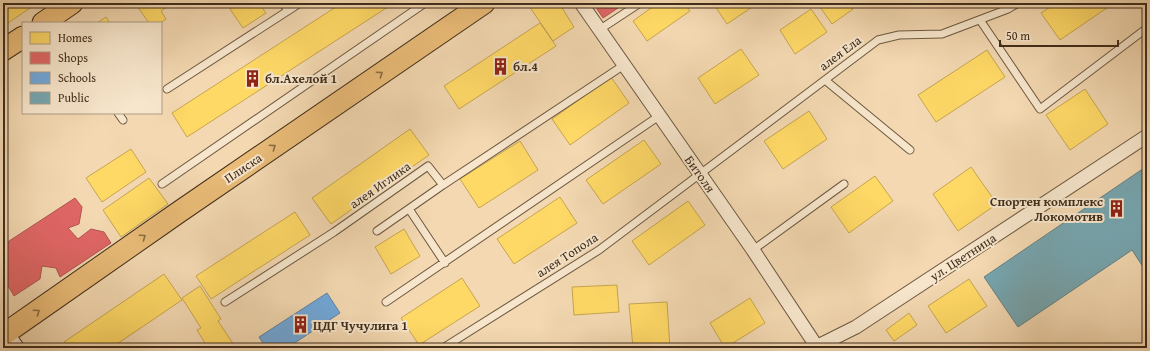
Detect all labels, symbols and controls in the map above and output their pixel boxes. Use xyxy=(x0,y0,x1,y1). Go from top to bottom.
legend xyxy=(22,22,162,114)
scale bar xyxy=(1000,22,1118,48)
text: 50 m xyxy=(1006,27,1030,44)
text: Homes xyxy=(58,29,93,46)
street label: алея Ела xyxy=(815,30,866,75)
text: Shops xyxy=(58,49,88,66)
building icon: бл.4 xyxy=(490,56,510,76)
place label: бл.4 xyxy=(513,57,538,76)
building icon: бл.Ахелой 1 xyxy=(242,68,262,88)
text: Schools xyxy=(58,69,96,86)
place label: бл.Ахелой 1 xyxy=(265,69,337,88)
one-way arrow xyxy=(376,72,383,79)
text: Public xyxy=(58,89,90,106)
one-way arrow xyxy=(269,144,276,152)
street label: Плиска xyxy=(220,148,266,188)
street label: Битоля xyxy=(680,151,720,197)
street label: алея Иглика xyxy=(345,156,415,213)
place label: Спортен комплекс Локомотив xyxy=(990,192,1103,226)
building icon: Спортен комплекс Локомотив xyxy=(1106,198,1126,218)
street label: алея Топола xyxy=(532,227,602,282)
street label: ул. Цветница xyxy=(925,228,1001,286)
one-way arrow xyxy=(139,234,146,242)
one-way arrow xyxy=(32,310,39,317)
building icon: ЦДГ Чучулига 1 xyxy=(290,315,310,335)
place label: ЦДГ Чучулига 1 xyxy=(313,316,408,335)

